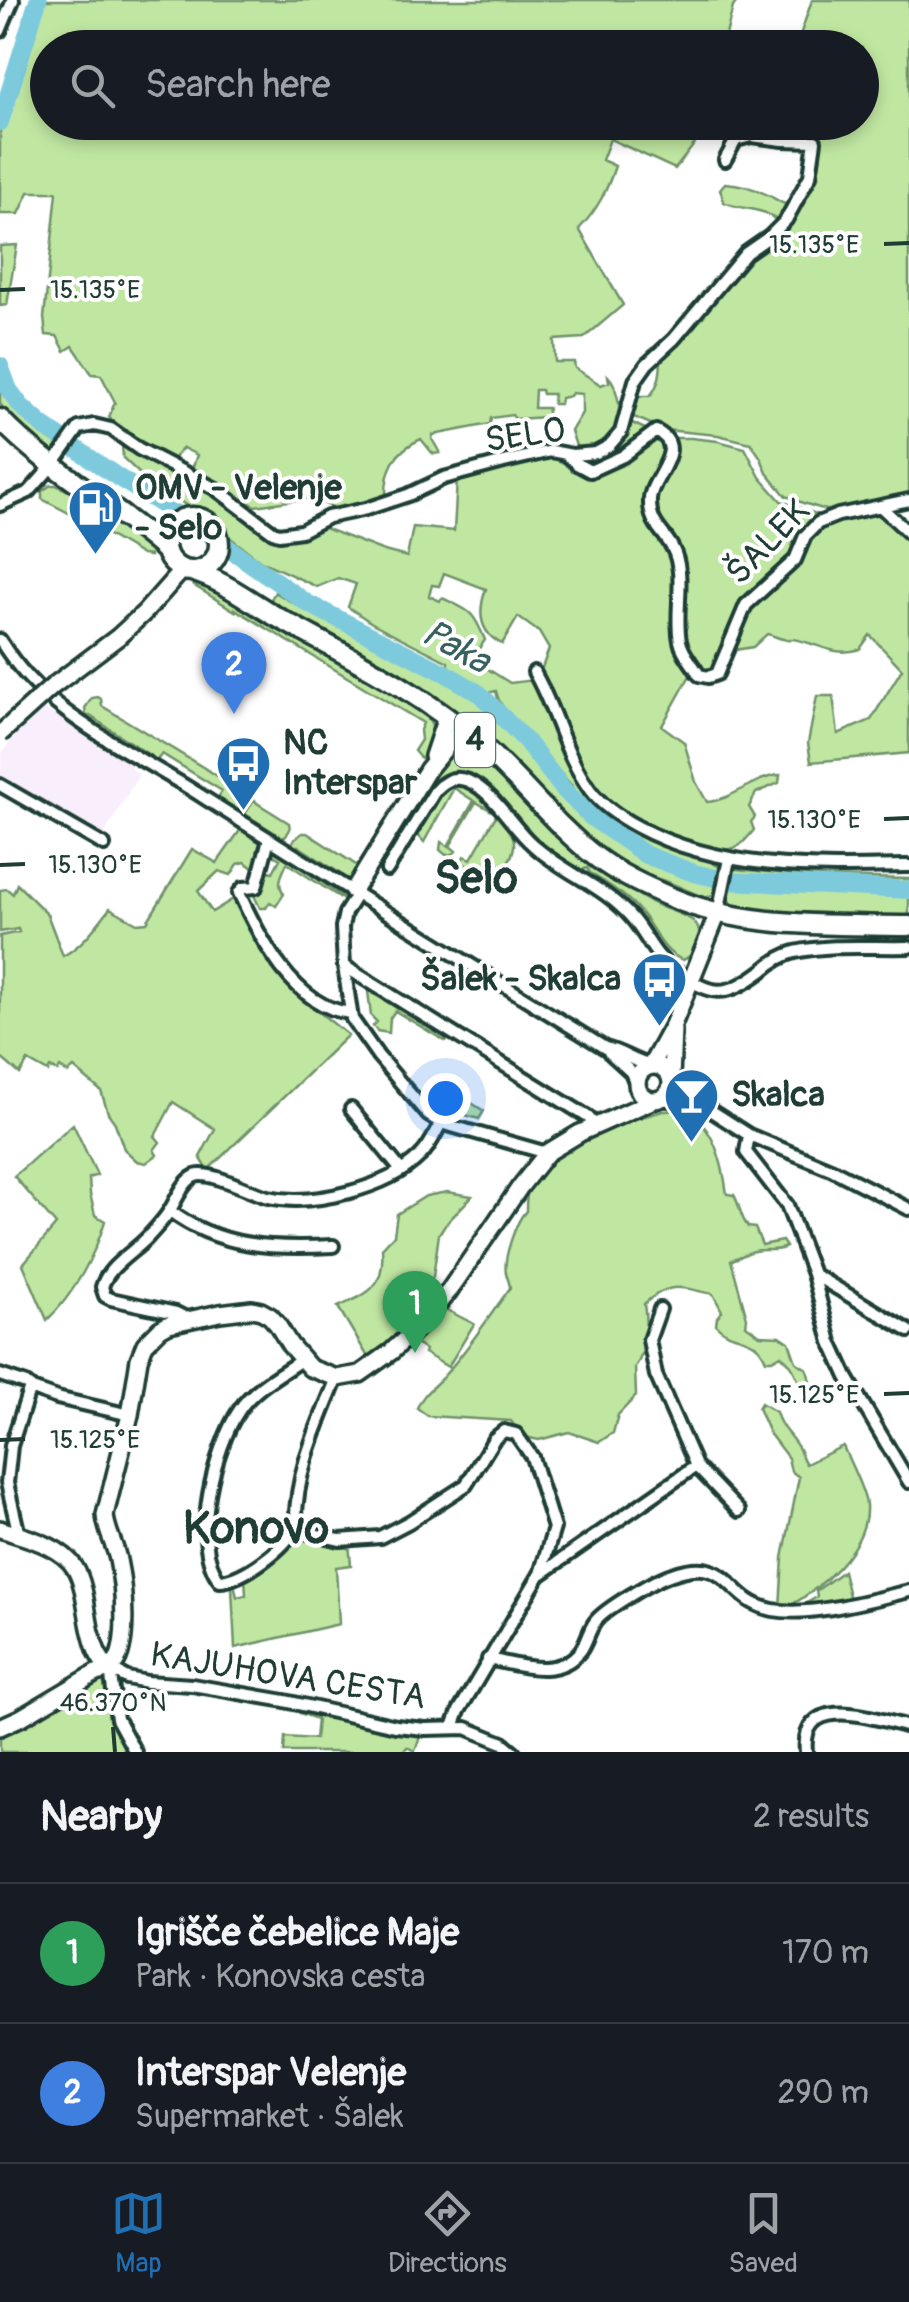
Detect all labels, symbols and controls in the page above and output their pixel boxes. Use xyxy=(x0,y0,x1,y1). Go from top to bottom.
search box xyxy=(30,30,879,140)
icon: search xyxy=(65,58,120,113)
text: Search here xyxy=(145,61,331,109)
text: 15.135°E xyxy=(769,230,859,261)
text: 15.135°E xyxy=(50,275,140,306)
street label: SELO xyxy=(482,408,568,462)
place label: OMV - Velenje - Selo xyxy=(135,466,342,550)
fuel station icon: OMV - Velenje - Selo xyxy=(66,478,126,557)
street label: ŠALEK xyxy=(717,490,819,594)
water label: Paka xyxy=(413,609,501,686)
pin: 2 xyxy=(202,632,266,714)
road number: 4 xyxy=(455,713,495,767)
place label: NC Interspar xyxy=(283,721,418,805)
bus stop icon: NC Interspar xyxy=(214,733,274,812)
text: 15.130°E xyxy=(767,805,861,836)
text: 15.130°E xyxy=(48,850,142,881)
district label: Selo xyxy=(434,851,518,907)
bus stop icon: Šalek - Skalca xyxy=(630,949,690,1028)
place label: Šalek - Skalca xyxy=(420,956,621,1001)
bar icon: Skalca xyxy=(662,1065,722,1144)
your location xyxy=(420,1073,471,1124)
place label: Skalca xyxy=(731,1073,825,1117)
pin: 1 xyxy=(382,1270,448,1353)
text: 15.125°E xyxy=(769,1380,859,1411)
text: 15.125°E xyxy=(50,1425,140,1456)
district label: Konovo xyxy=(183,1501,329,1557)
street label: KAJUHOVA CESTA xyxy=(147,1633,429,1719)
text: 46.370°N xyxy=(60,1688,166,1719)
text: Nearby xyxy=(40,1791,162,1843)
text: 2 results xyxy=(753,1797,869,1837)
text: Igrišče čebelice Maje xyxy=(135,1909,459,1957)
text: 1 xyxy=(66,1933,79,1973)
text: 170 m xyxy=(782,1933,869,1973)
text: Park · Konovska cesta xyxy=(135,1957,425,1997)
text: Interspar Velenje xyxy=(135,2049,406,2097)
text: 2 xyxy=(64,2073,81,2113)
text: 290 m xyxy=(777,2073,869,2113)
text: Supermarket · Šalek xyxy=(135,2097,404,2137)
tab: Map xyxy=(111,2186,166,2281)
tab: Directions xyxy=(388,2186,507,2281)
tab: Saved xyxy=(729,2186,798,2281)

